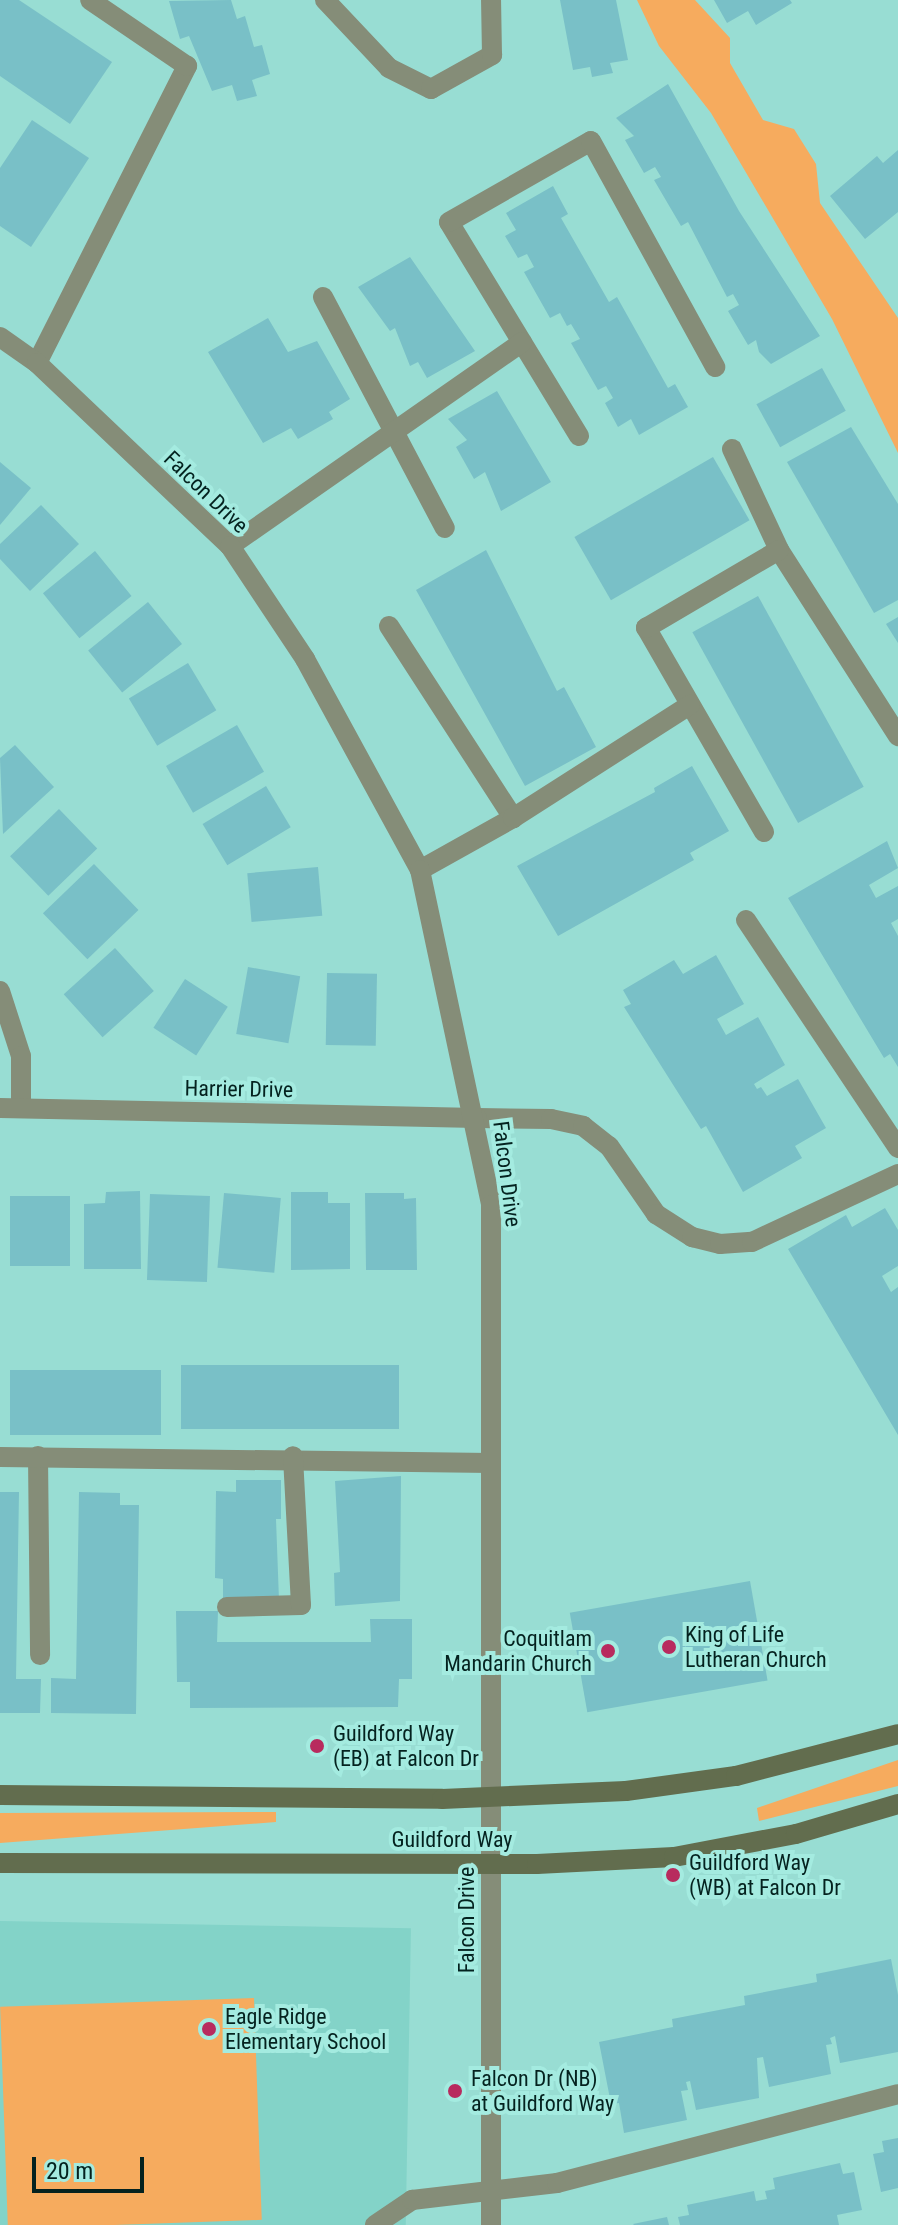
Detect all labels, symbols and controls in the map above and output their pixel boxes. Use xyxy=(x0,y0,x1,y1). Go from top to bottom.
street label: Falcon Drive xyxy=(158,445,254,539)
street label: Harrier Drive xyxy=(184,1075,294,1103)
street label: Falcon Drive xyxy=(487,1119,527,1229)
place label: King of Life Lutheran Church xyxy=(685,1621,827,1672)
place label: Coquitlam Mandarin Church xyxy=(444,1625,592,1676)
marker: King of Life Lutheran Church xyxy=(660,1638,678,1656)
marker: Coquitlam Mandarin Church xyxy=(599,1642,617,1660)
place label: Guildford Way (EB) at Falcon Dr xyxy=(333,1720,479,1772)
marker: Guildford Way (EB) at Falcon Dr xyxy=(308,1737,326,1755)
street label: Guildford Way xyxy=(391,1827,513,1853)
place label: Guildford Way (WB) at Falcon Dr xyxy=(689,1849,841,1900)
marker: Guildford Way (WB) at Falcon Dr xyxy=(664,1866,682,1884)
street label: Falcon Drive xyxy=(454,1867,480,1973)
place label: Eagle Ridge Elementary School xyxy=(225,2003,386,2054)
marker: Eagle Ridge Elementary School xyxy=(200,2020,218,2038)
place label: Falcon Dr (NB) at Guildford Way xyxy=(471,2065,614,2116)
marker: Falcon Dr (NB) at Guildford Way xyxy=(446,2082,464,2100)
scale bar xyxy=(36,2141,148,2191)
text: 20 m xyxy=(46,2157,93,2185)

